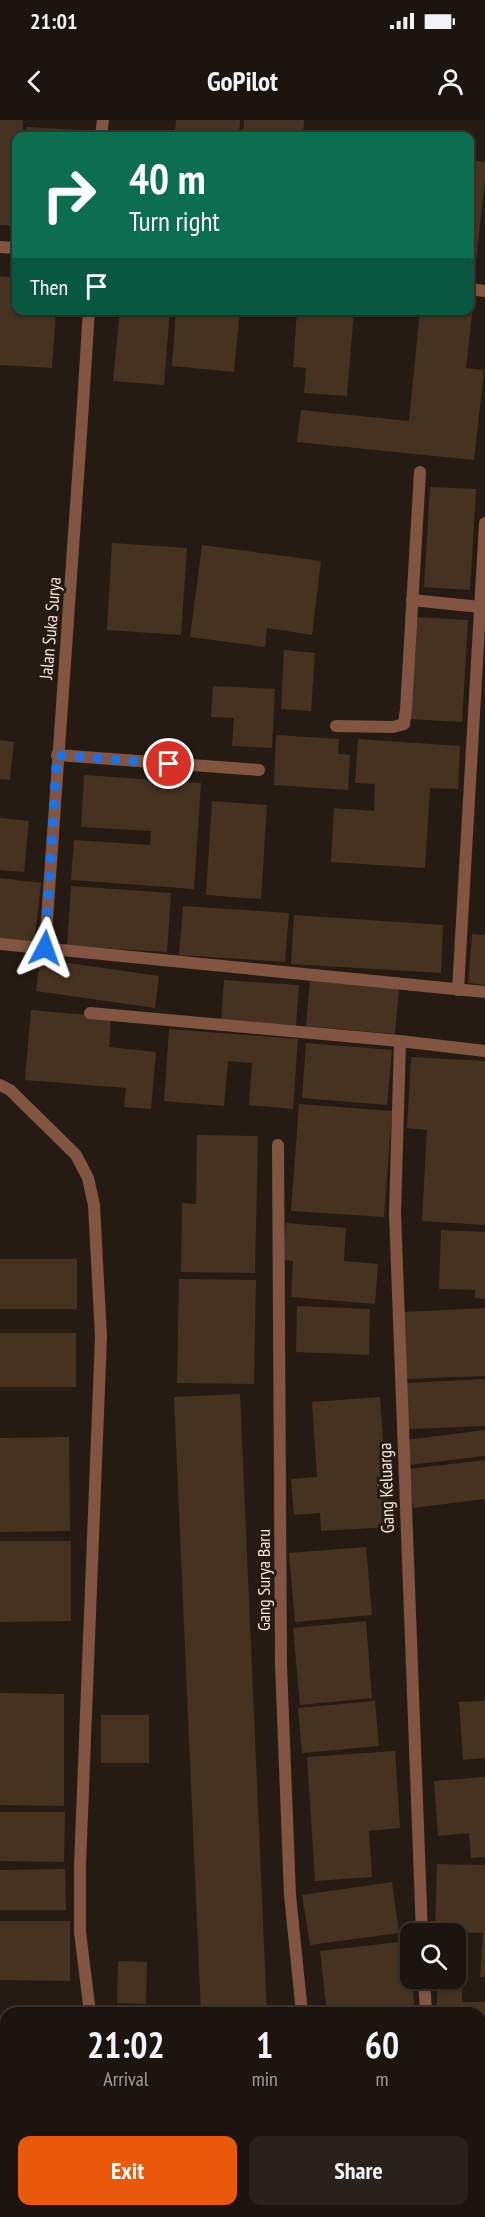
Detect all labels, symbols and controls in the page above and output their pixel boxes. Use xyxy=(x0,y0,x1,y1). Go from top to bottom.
text: 21:01 xyxy=(30,7,78,35)
text: GoPilot xyxy=(207,64,278,98)
icon: back xyxy=(18,65,51,98)
icon: person xyxy=(434,65,467,98)
text: 40 m xyxy=(129,151,206,206)
icon: right xyxy=(30,156,108,234)
text: Turn right xyxy=(129,204,220,238)
icon: arrive xyxy=(80,270,113,303)
text: Then xyxy=(30,273,68,301)
street label: Jalan Suka Surya xyxy=(34,576,66,681)
pin xyxy=(143,738,194,789)
icon: arrive xyxy=(152,747,185,780)
position arrow xyxy=(13,916,77,980)
street label: Gang Keluarga xyxy=(373,1442,399,1534)
street label: Gang Surya Baru xyxy=(252,1529,275,1631)
map controls xyxy=(400,1923,466,1989)
button: search xyxy=(400,1923,466,1989)
text: 21:02 xyxy=(87,2021,165,2068)
text: 1 xyxy=(256,2021,273,2068)
text: 60 xyxy=(365,2021,399,2068)
text: Arrival xyxy=(103,2066,148,2092)
text: min xyxy=(252,2066,278,2092)
text: m xyxy=(375,2066,388,2092)
button: Exit xyxy=(18,2136,237,2205)
button: Share xyxy=(249,2136,468,2205)

